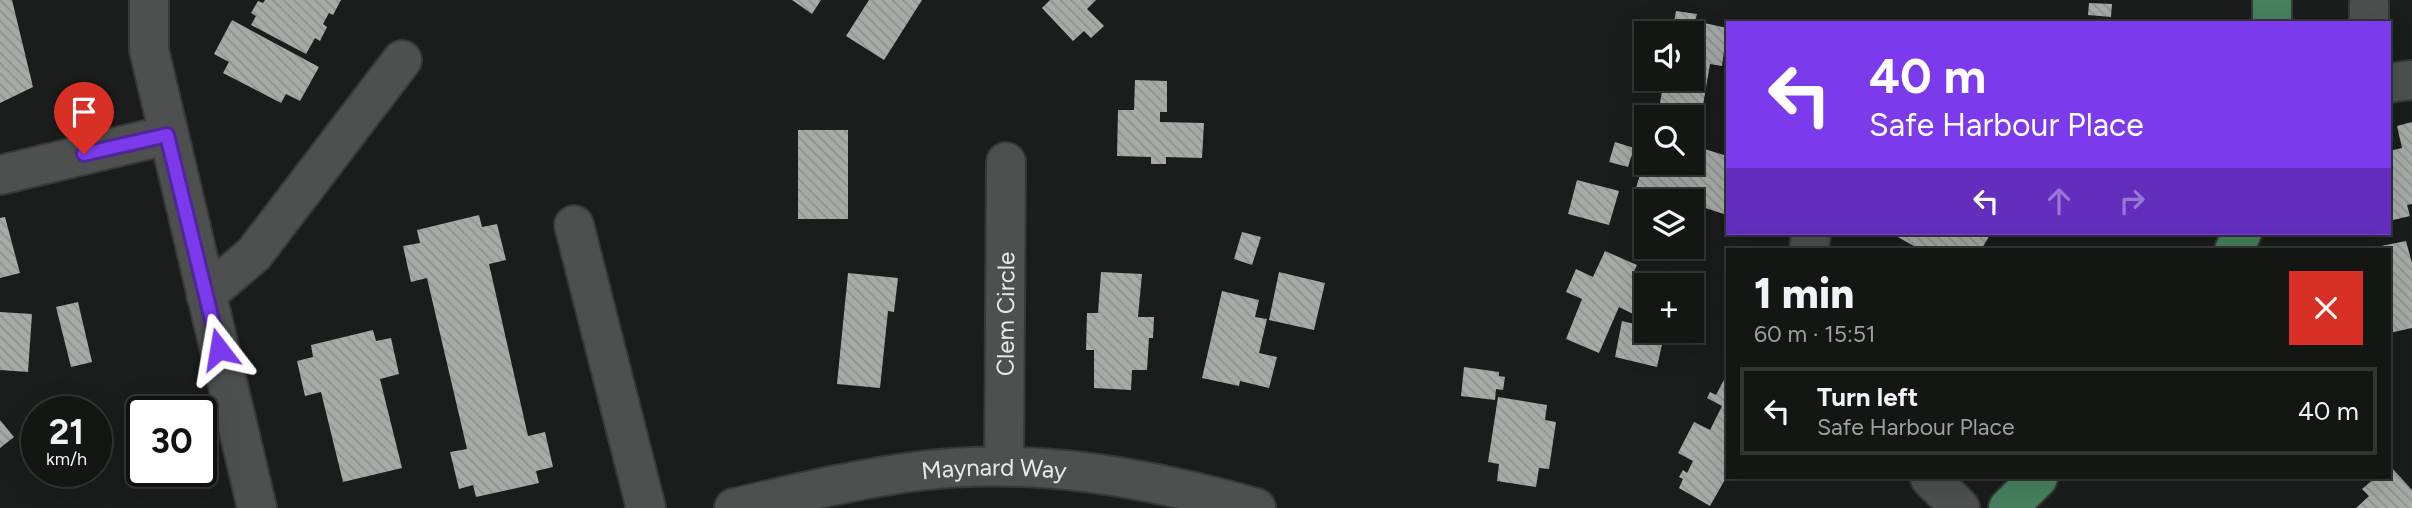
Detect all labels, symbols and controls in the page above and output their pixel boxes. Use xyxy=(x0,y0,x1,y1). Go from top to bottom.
map controls xyxy=(1634,21,1704,343)
button: sound xyxy=(1634,21,1704,91)
text: 40 m xyxy=(1869,46,1986,105)
icon: left xyxy=(1754,49,1845,140)
pin xyxy=(54,82,114,154)
icon: arrive xyxy=(65,93,103,131)
button: search xyxy=(1634,105,1704,175)
text: Safe Harbour Place xyxy=(1869,106,2144,144)
icon: left xyxy=(1967,182,2005,220)
icon: ahead xyxy=(2040,182,2078,220)
icon: right xyxy=(2113,182,2151,220)
button: layers xyxy=(1634,189,1704,259)
street label: Clem Circle xyxy=(990,252,1020,376)
text: 1 min xyxy=(1754,268,1854,319)
button: close xyxy=(2289,271,2363,345)
button: + xyxy=(1634,273,1704,343)
position arrow xyxy=(182,312,256,386)
text: 60 m · 15:51 xyxy=(1754,320,1876,348)
text: Turn left xyxy=(1817,381,1918,413)
icon: left xyxy=(1758,392,1796,430)
text: 40 m xyxy=(2298,395,2359,427)
speed limit sign: 30 xyxy=(126,396,217,487)
text: 21 xyxy=(49,411,84,453)
text: Safe Harbour Place xyxy=(1817,413,2015,441)
text: km/h xyxy=(46,448,87,470)
street label: Maynard Way xyxy=(920,452,1068,485)

